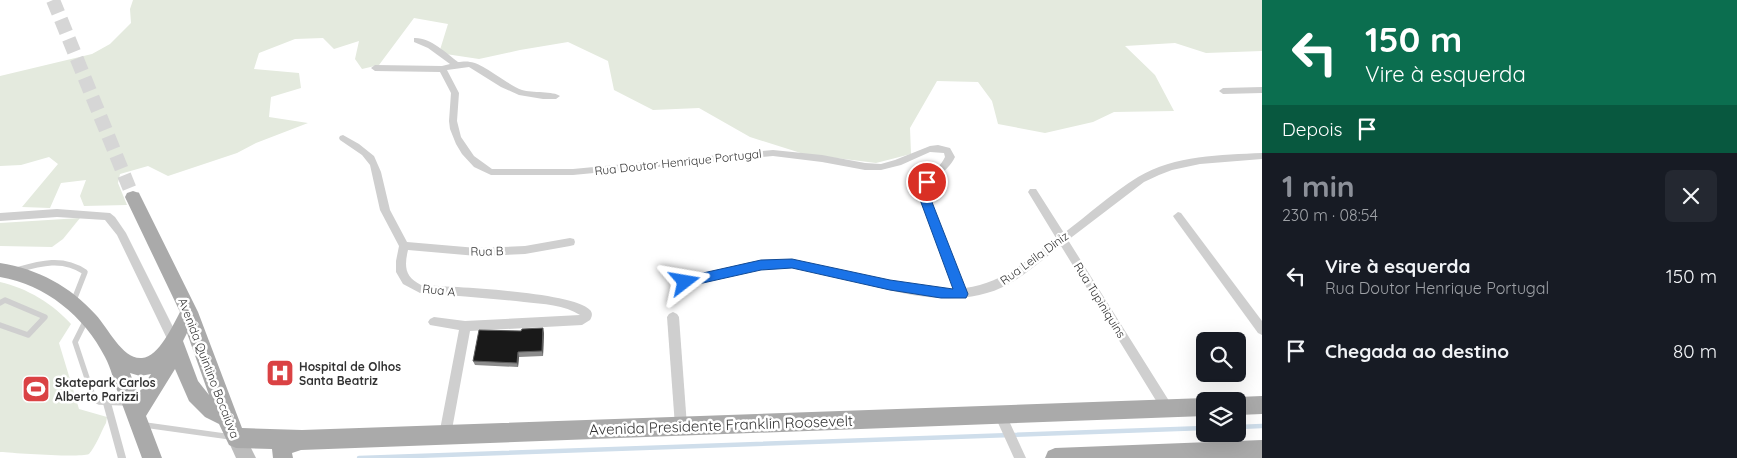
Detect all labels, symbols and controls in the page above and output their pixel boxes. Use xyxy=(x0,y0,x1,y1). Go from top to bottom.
text: 150 m xyxy=(1365,17,1462,61)
icon: left xyxy=(1282,20,1347,85)
text: Vire à esquerda xyxy=(1365,60,1526,88)
icon: arrive xyxy=(1353,115,1381,143)
text: Depois xyxy=(1282,117,1343,141)
street label: Rua Doutor Henrique Portugal xyxy=(594,146,762,178)
pin xyxy=(906,161,948,203)
text: 1 min xyxy=(1282,167,1355,205)
icon: arrive xyxy=(913,168,941,196)
button: close xyxy=(1665,170,1717,222)
text: 230 m · 08:54 xyxy=(1282,205,1378,225)
street label: Rua Leila Diniz xyxy=(997,228,1071,288)
street label: Rua B xyxy=(470,243,504,259)
text: Vire à esquerda xyxy=(1325,254,1470,278)
position arrow xyxy=(658,255,710,307)
street label: Rua Tupiniquins xyxy=(1071,259,1129,341)
icon: left xyxy=(1282,262,1310,290)
text: 150 m xyxy=(1666,264,1717,288)
text: Rua Doutor Henrique Portugal xyxy=(1325,278,1549,298)
street label: Rua A xyxy=(422,281,456,299)
street label: Avenida Quintino Bocaiúva xyxy=(175,296,243,440)
map controls xyxy=(1196,332,1246,442)
button: search xyxy=(1196,332,1246,382)
icon: arrive xyxy=(1282,337,1310,365)
text: Chegada ao destino xyxy=(1325,339,1509,363)
text: 80 m xyxy=(1673,339,1717,363)
hospital icon: Hospital de Olhos Santa Beatriz xyxy=(265,358,295,388)
place label: Hospital de Olhos Santa Beatriz xyxy=(299,359,401,388)
sports icon: Skatepark Carlos Alberto Parizzi xyxy=(21,374,51,404)
place label: Skatepark Carlos Alberto Parizzi xyxy=(55,375,156,404)
button: layers xyxy=(1196,392,1246,442)
street label: Avenida Presidente Franklin Roosevelt xyxy=(589,411,853,439)

